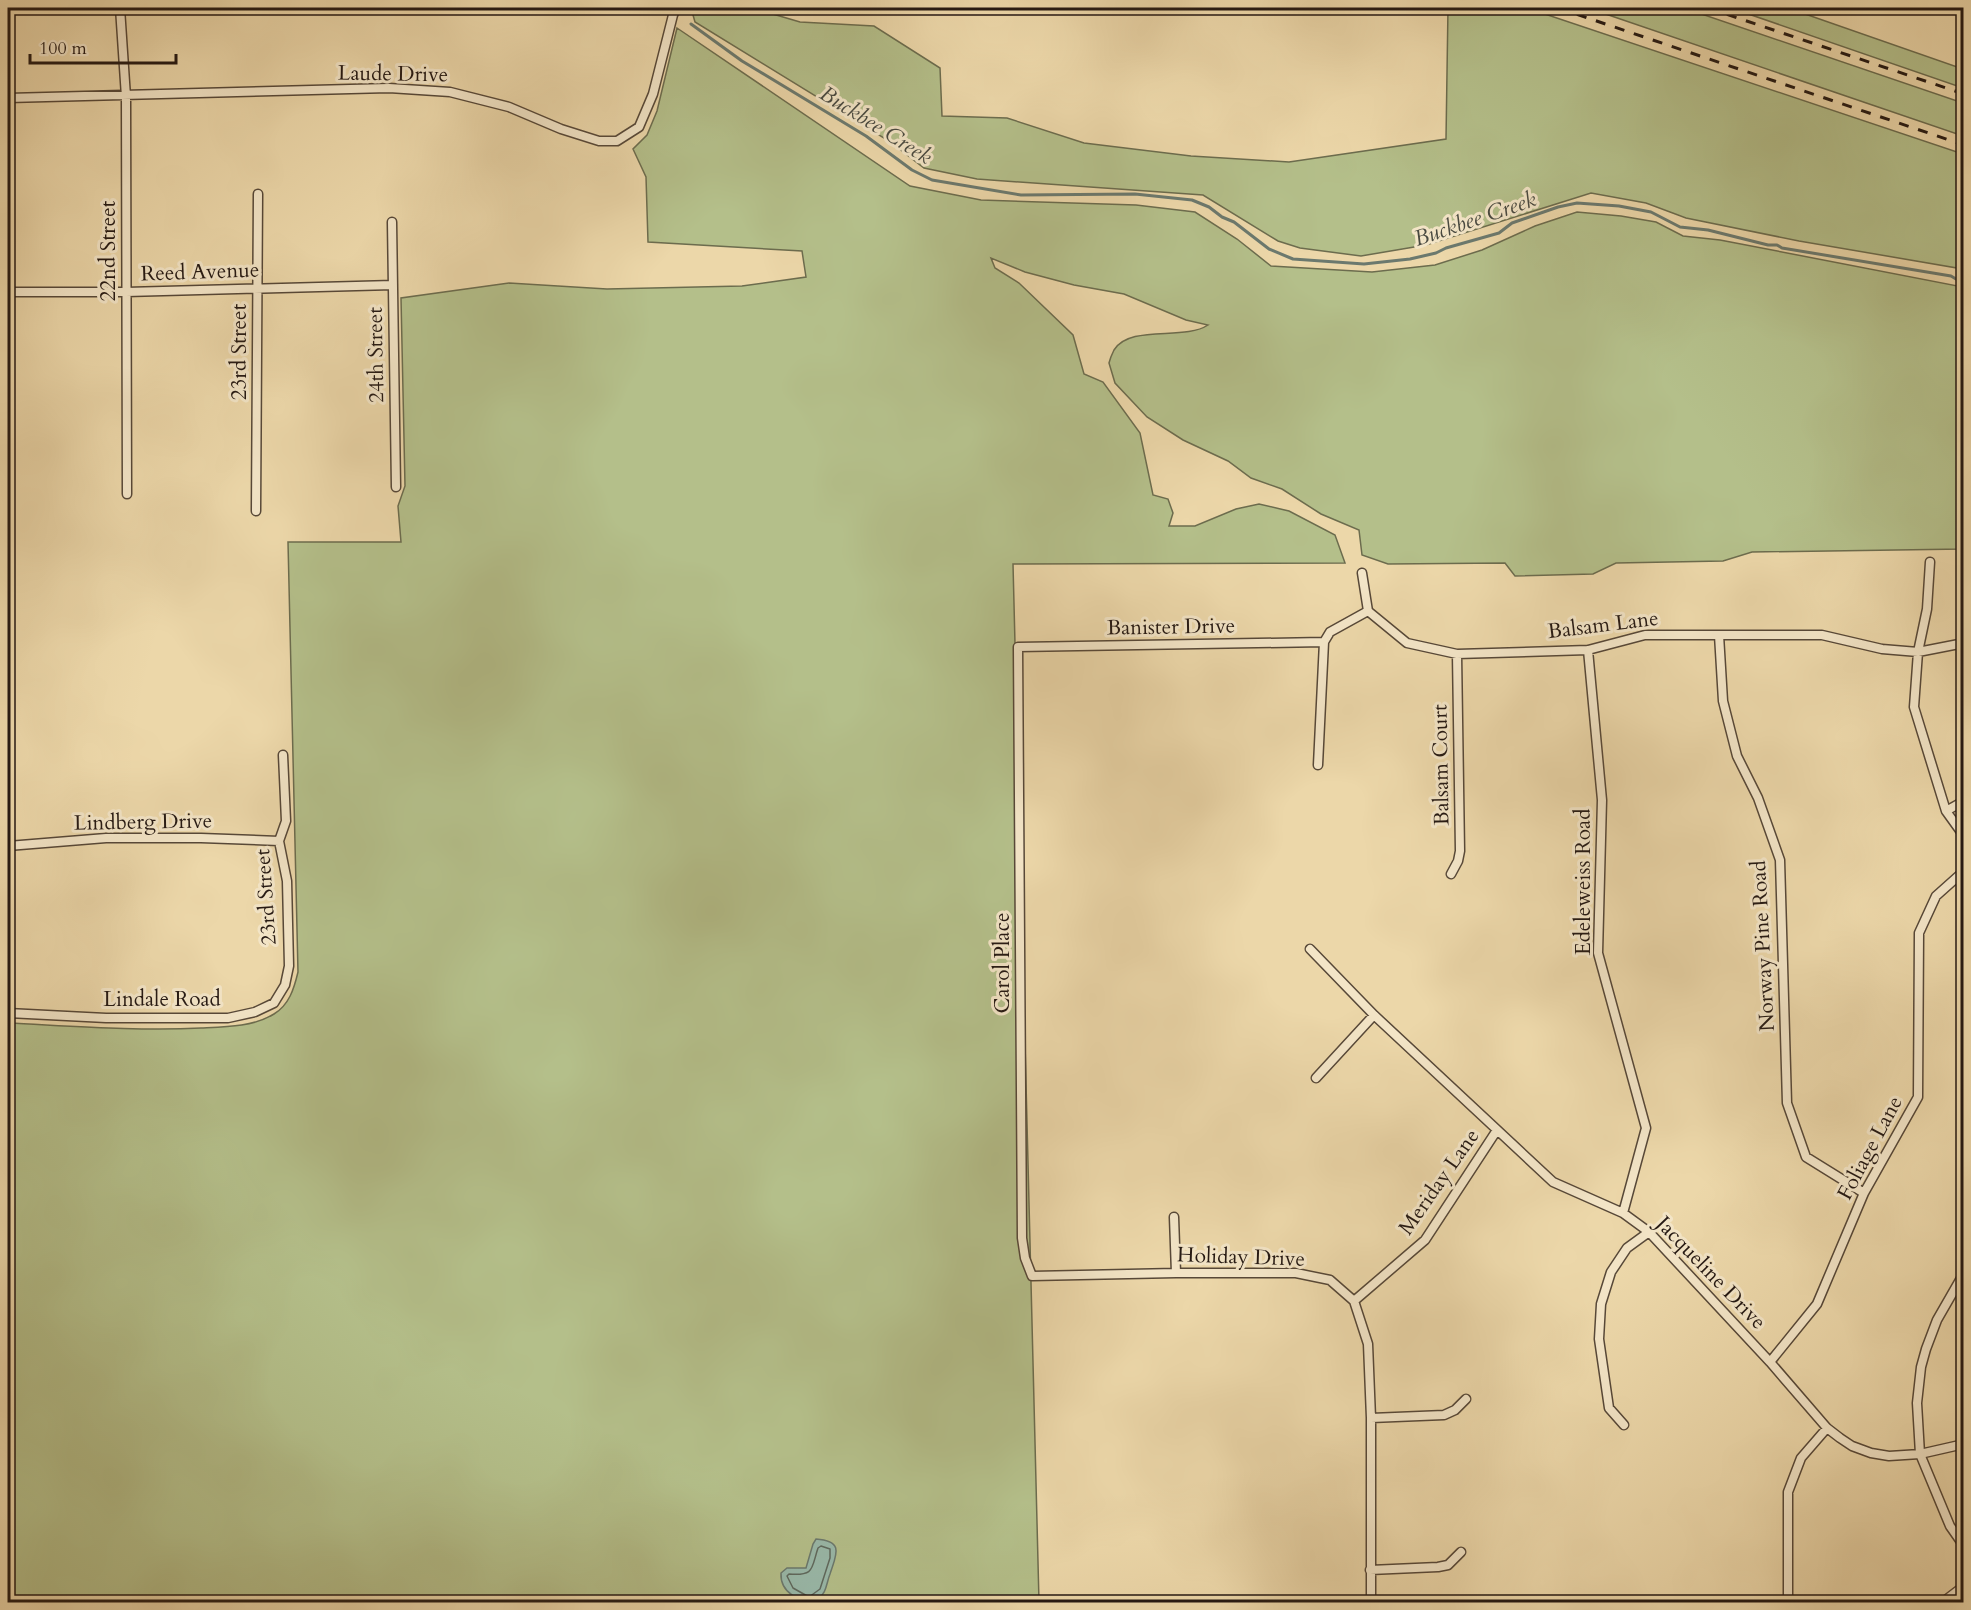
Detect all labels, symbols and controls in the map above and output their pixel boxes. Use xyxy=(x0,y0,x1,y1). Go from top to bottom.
scale bar xyxy=(30,27,176,65)
text: 100 m xyxy=(39,36,87,61)
street label: Laude Drive xyxy=(338,59,448,89)
water label: Buckbee Creek xyxy=(814,79,938,172)
water label: Buckbee Creek xyxy=(1410,184,1540,254)
street label: 22nd Street xyxy=(94,200,123,301)
street label: Reed Avenue xyxy=(140,255,260,289)
street label: 23rd Street xyxy=(225,303,254,400)
street label: 24th Street xyxy=(361,306,391,403)
street label: Balsam Lane xyxy=(1546,604,1660,646)
street label: Banister Drive xyxy=(1107,611,1235,643)
street label: Balsam Court xyxy=(1425,704,1457,826)
street label: Lindberg Drive xyxy=(74,806,212,838)
street label: Edeleweiss Road xyxy=(1569,809,1598,955)
street label: 23rd Street xyxy=(248,847,284,946)
street label: Norway Pine Road xyxy=(1744,860,1782,1032)
street label: Carol Place xyxy=(988,912,1017,1014)
street label: Lindale Road xyxy=(103,985,221,1014)
street label: Foliage Lane xyxy=(1830,1091,1910,1205)
street label: Meriday Lane xyxy=(1392,1123,1486,1241)
street label: Jacqueline Drive xyxy=(1647,1208,1773,1336)
street label: Holiday Drive xyxy=(1177,1240,1305,1274)

